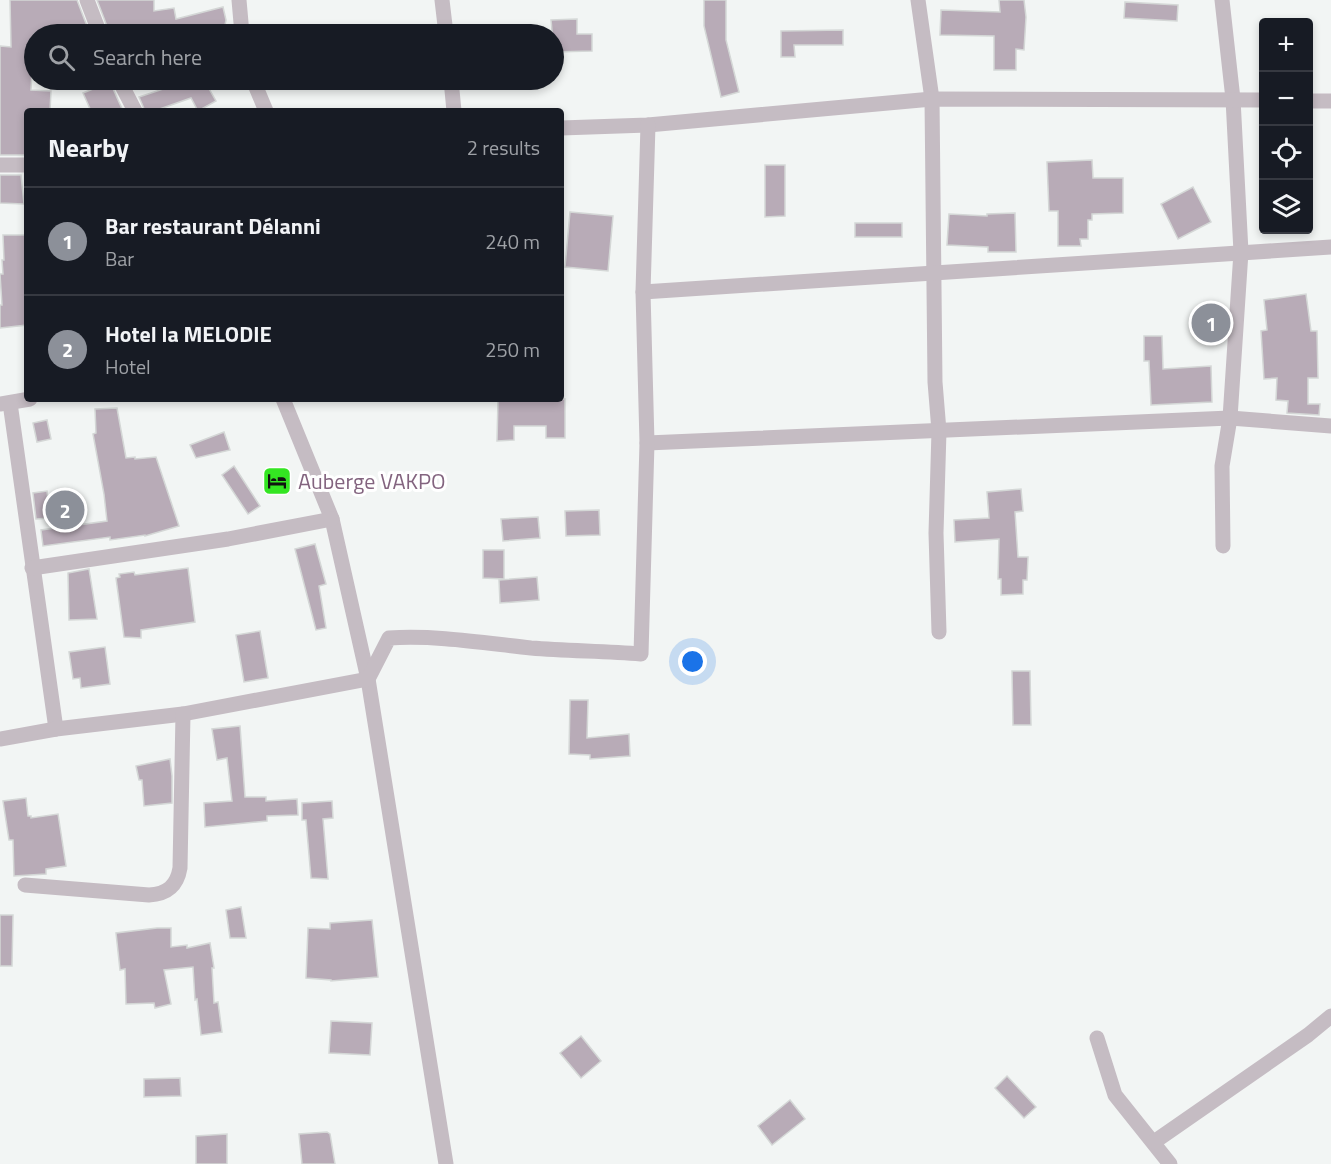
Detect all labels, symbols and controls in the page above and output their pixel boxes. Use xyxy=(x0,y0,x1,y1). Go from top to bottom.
map controls xyxy=(1259,18,1313,234)
button: + xyxy=(1259,18,1313,72)
search box xyxy=(24,24,564,90)
text: Search here xyxy=(93,40,202,74)
icon: search xyxy=(45,41,78,74)
button: − xyxy=(1259,72,1313,126)
button: locate xyxy=(1259,126,1313,180)
text: Nearby xyxy=(48,128,129,167)
text: 2 results xyxy=(467,132,540,163)
button: layers xyxy=(1259,180,1313,234)
text: Bar restaurant Délanni xyxy=(105,209,321,243)
text: 1 xyxy=(62,226,73,257)
text: 240 m xyxy=(485,226,540,257)
text: Bar xyxy=(105,243,134,274)
pin: 1 xyxy=(1192,300,1230,346)
text: Hotel la MELODIE xyxy=(105,317,272,351)
text: 2 xyxy=(62,334,73,365)
text: 250 m xyxy=(485,334,540,365)
text: Hotel xyxy=(105,351,151,382)
place label: Auberge VAKPO xyxy=(298,464,446,498)
hotel icon: Auberge VAKPO xyxy=(261,465,293,497)
pin: 2 xyxy=(46,488,84,532)
your location xyxy=(678,647,707,676)

